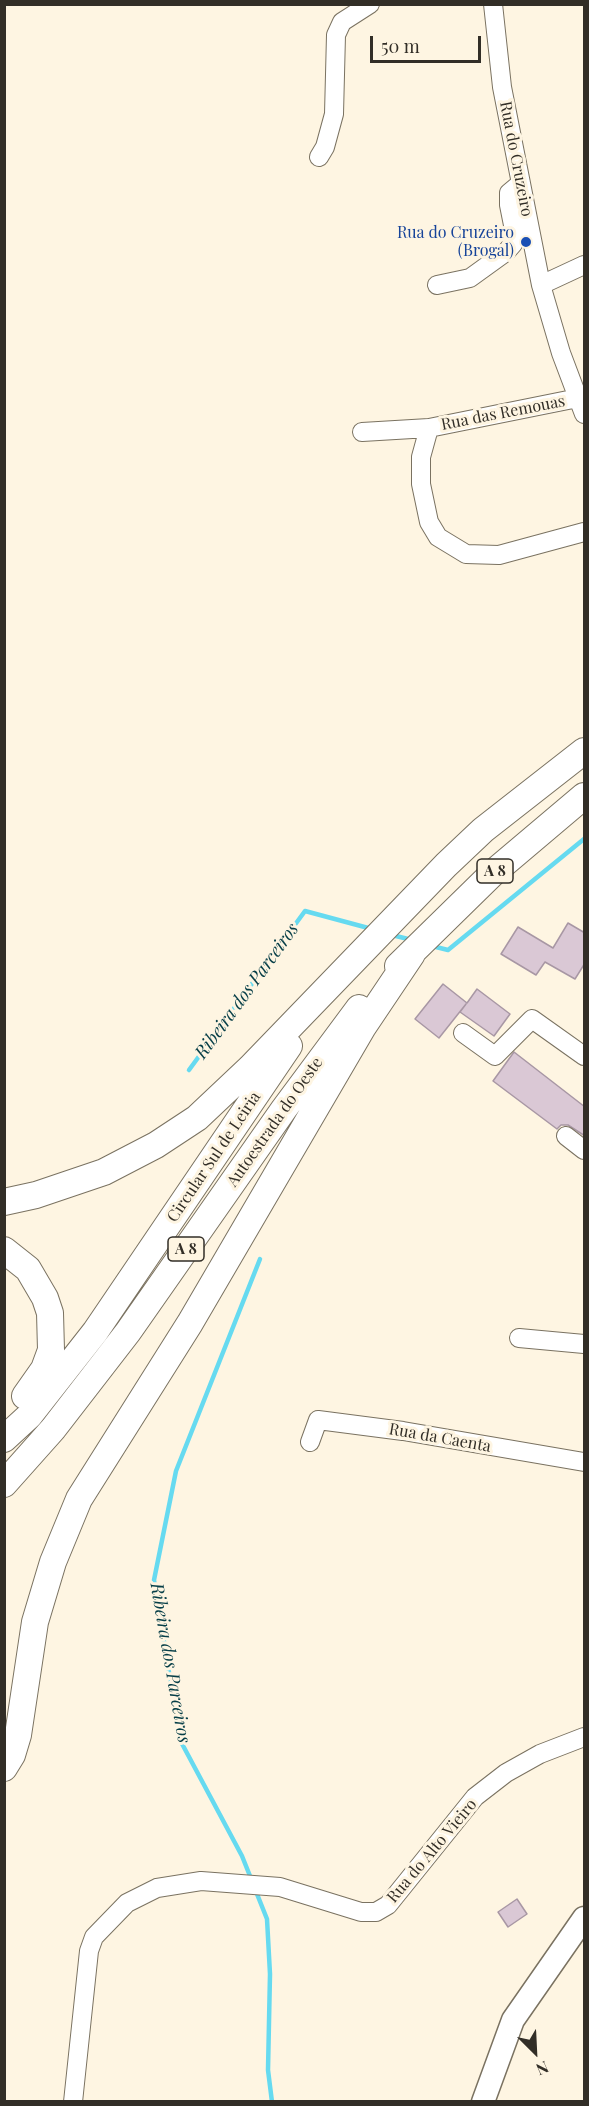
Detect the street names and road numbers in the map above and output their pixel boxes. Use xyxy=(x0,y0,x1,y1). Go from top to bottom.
street label: Rua do Cruzeiro xyxy=(495,100,537,218)
street label: Rua das Remouas xyxy=(439,392,567,434)
road number: A 8 xyxy=(477,859,513,883)
street label: Autoestrada do Oeste xyxy=(223,1054,327,1190)
street label: Circular Sul de Leiria xyxy=(163,1088,265,1226)
road number: A 8 xyxy=(168,1237,204,1261)
street label: Rua da Caenta xyxy=(388,1420,492,1456)
street label: Rua do Alto Vieiro xyxy=(383,1795,481,1907)

